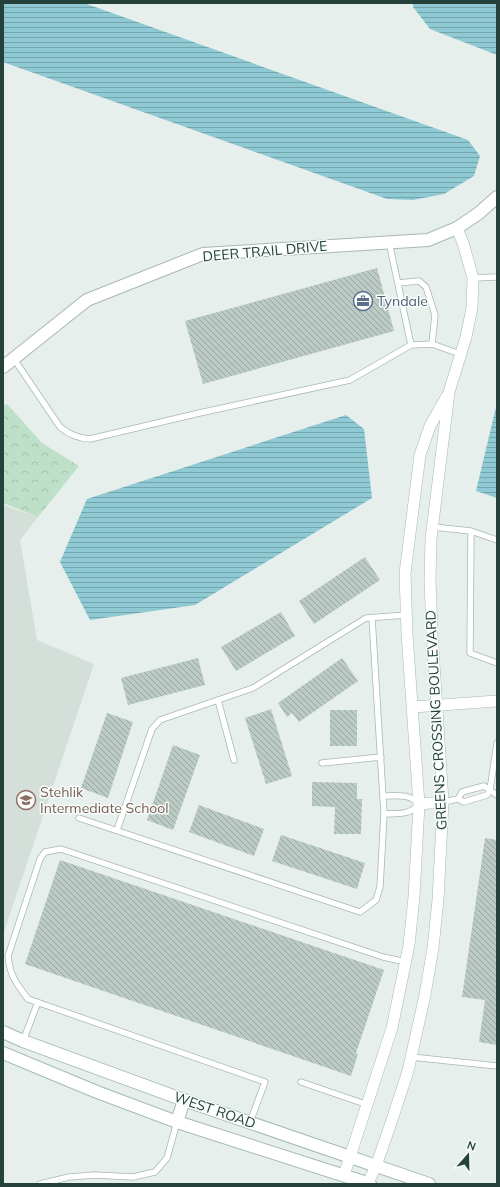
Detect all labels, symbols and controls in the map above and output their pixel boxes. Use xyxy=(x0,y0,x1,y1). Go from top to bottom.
street label: DEER TRAIL DRIVE xyxy=(202,237,328,265)
office icon: Tyndale xyxy=(352,290,374,312)
place label: Tyndale xyxy=(377,292,428,310)
street label: GREENS CROSSING BOULEVARD xyxy=(421,609,451,831)
place label: Stehlik Intermediate School xyxy=(40,783,169,817)
school or university icon: Stehlik Intermediate School xyxy=(15,789,37,811)
street label: WEST ROAD xyxy=(172,1088,258,1132)
north arrow xyxy=(448,1135,488,1175)
text: N xyxy=(465,1138,478,1154)

